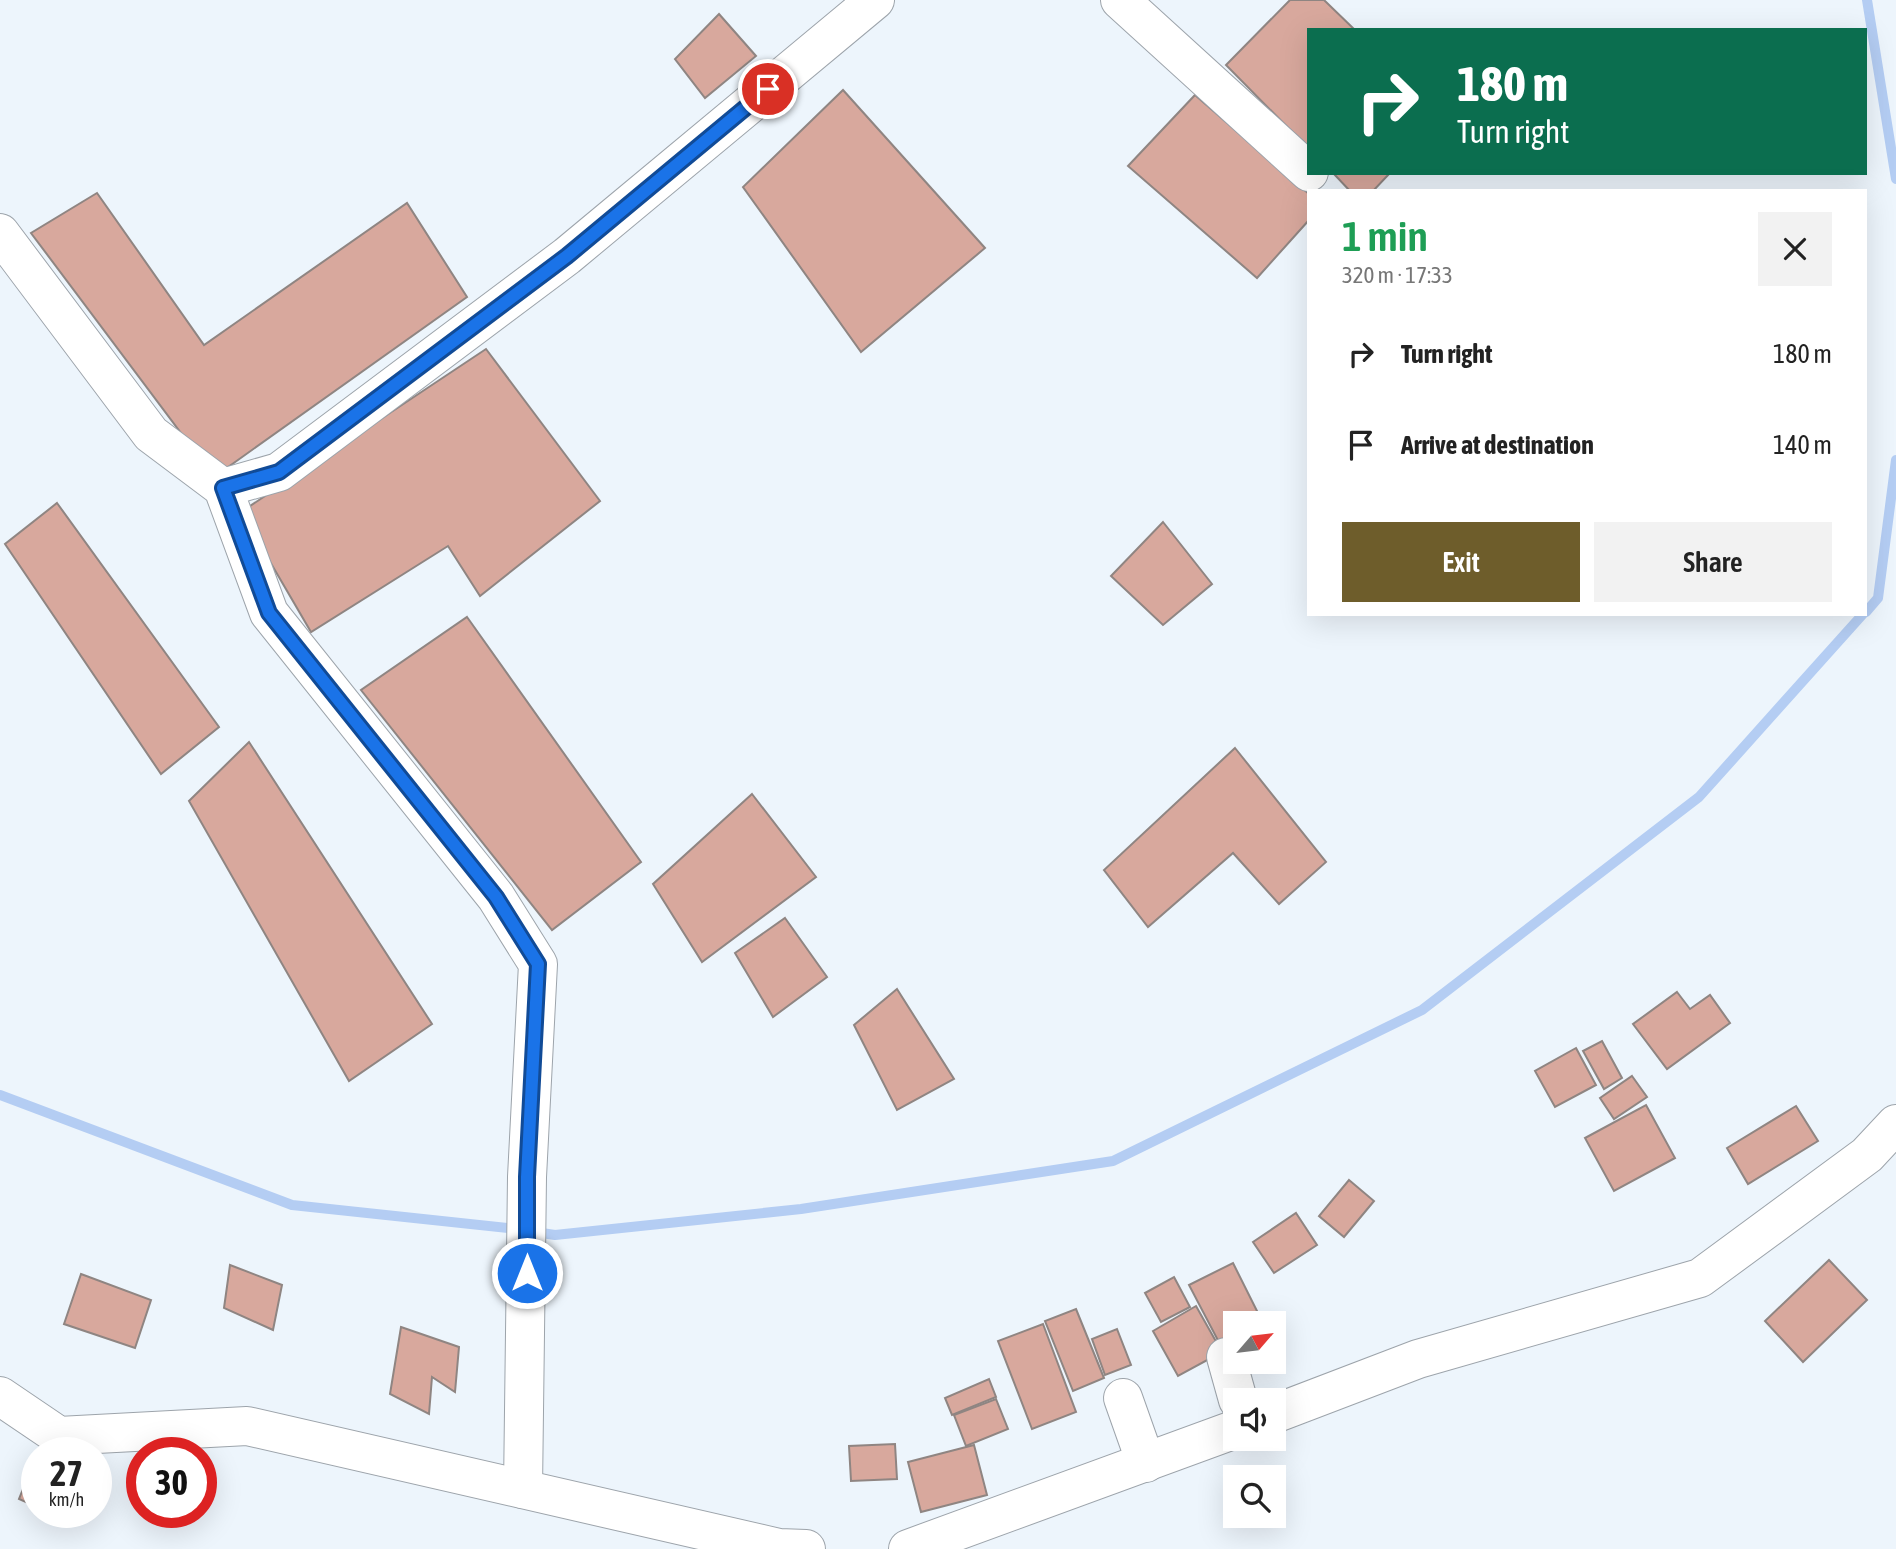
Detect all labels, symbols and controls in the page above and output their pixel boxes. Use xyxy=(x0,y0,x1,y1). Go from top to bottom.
text: 180 m xyxy=(1457,55,1568,111)
icon: right xyxy=(1342,56,1433,147)
pin xyxy=(738,59,798,119)
icon: arrive xyxy=(749,70,787,108)
text: Turn right xyxy=(1457,113,1570,150)
text: 1 min xyxy=(1342,212,1428,260)
button: close xyxy=(1758,212,1832,286)
text: 320 m · 17:33 xyxy=(1342,262,1453,288)
icon: right xyxy=(1342,335,1380,373)
text: Turn right xyxy=(1401,339,1492,369)
text: 180 m xyxy=(1773,339,1832,369)
icon: arrive xyxy=(1342,426,1380,464)
text: Arrive at destination xyxy=(1401,430,1594,460)
text: 140 m xyxy=(1773,430,1832,460)
button: Exit xyxy=(1342,522,1580,602)
button: Share xyxy=(1594,522,1832,602)
position arrow xyxy=(490,1236,564,1310)
north arrow xyxy=(1223,1311,1286,1374)
map controls xyxy=(1223,1311,1286,1528)
button: sound xyxy=(1223,1388,1286,1451)
speed limit sign: 30 xyxy=(126,1437,217,1528)
text: 27 xyxy=(50,1453,83,1493)
button: search xyxy=(1223,1465,1286,1528)
text: km/h xyxy=(49,1489,84,1510)

